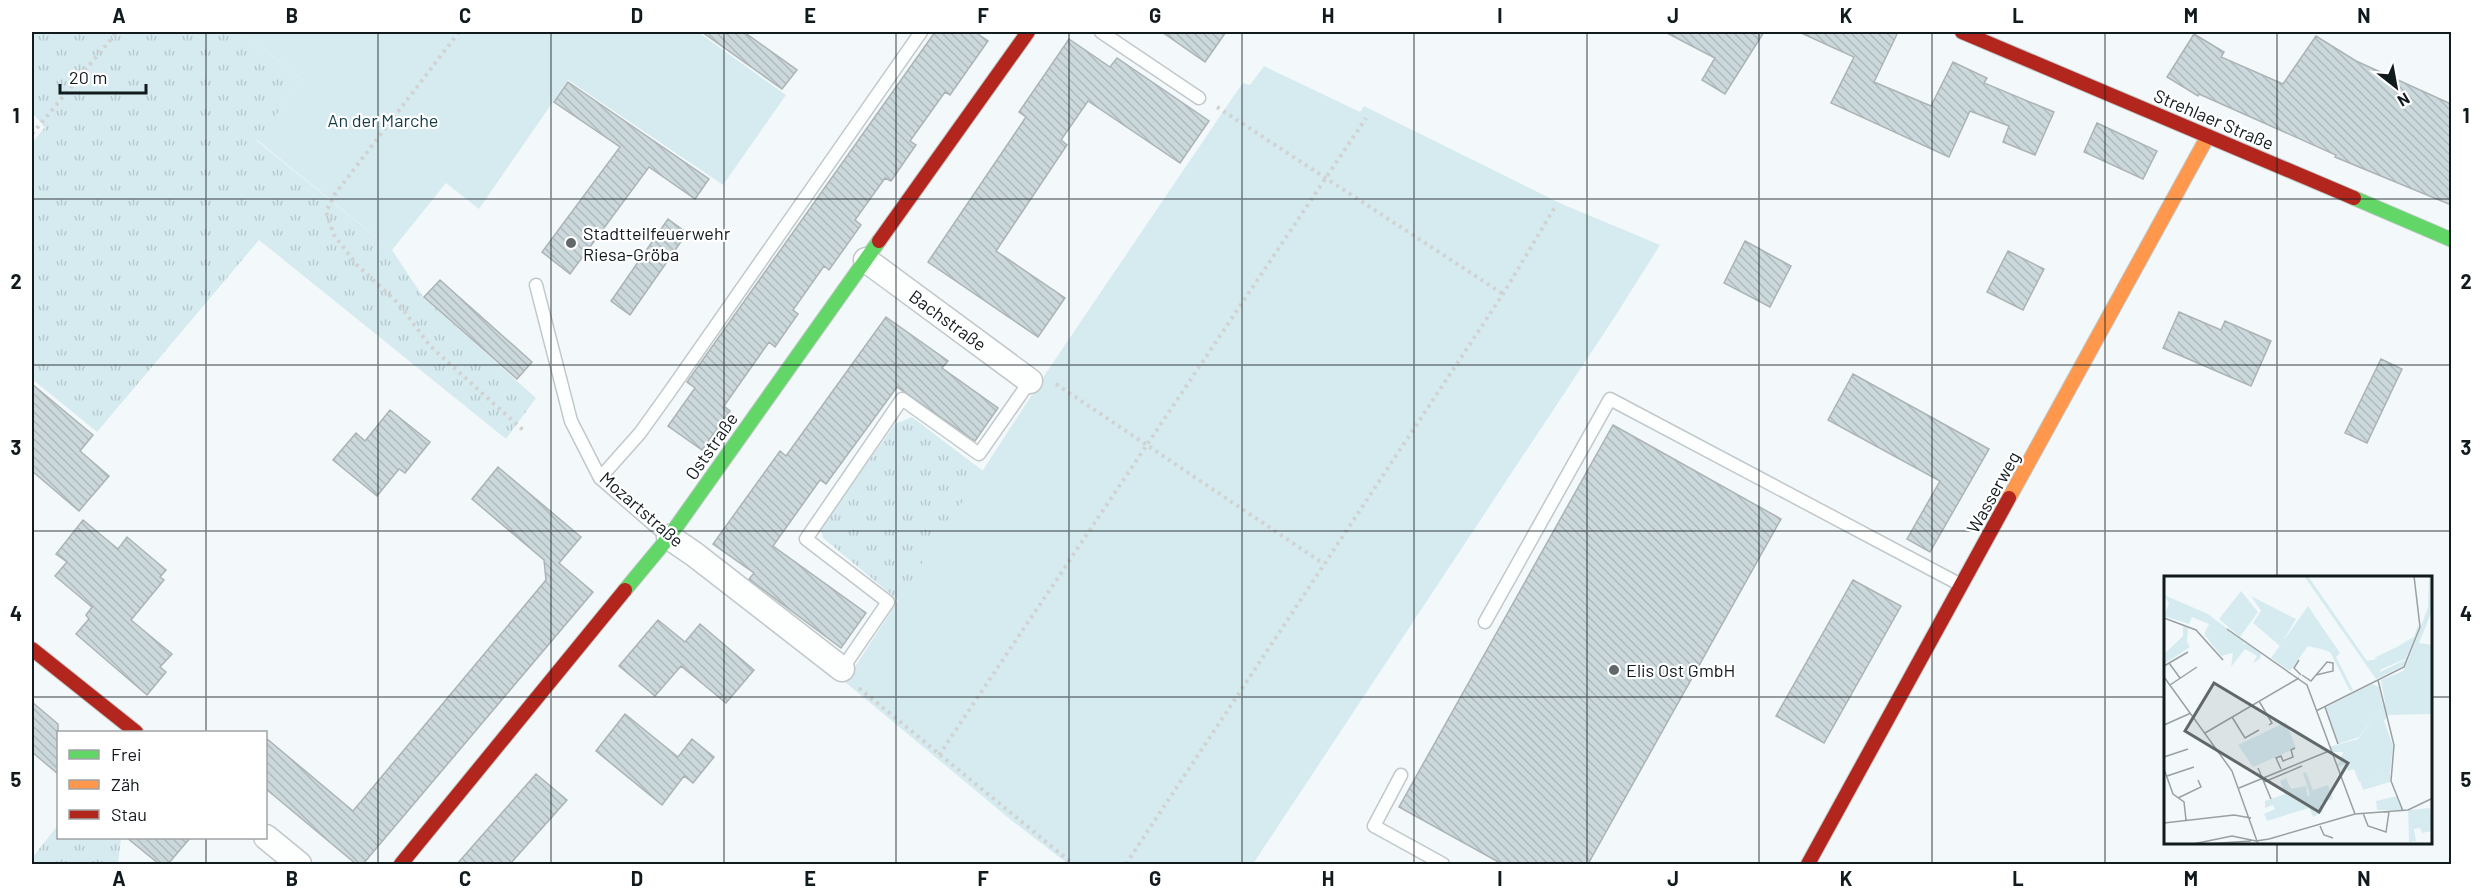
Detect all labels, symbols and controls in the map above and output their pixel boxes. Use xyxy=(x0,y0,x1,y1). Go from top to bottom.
text: A xyxy=(112,3,126,27)
text: B xyxy=(286,3,298,27)
text: C xyxy=(459,3,471,27)
text: D xyxy=(631,3,643,27)
text: E xyxy=(804,3,816,27)
text: F xyxy=(977,3,989,27)
text: G xyxy=(1149,3,1161,27)
text: H xyxy=(1322,3,1334,27)
text: I xyxy=(1497,3,1503,27)
text: J xyxy=(1667,3,1679,27)
text: K xyxy=(1840,3,1853,27)
text: L xyxy=(2012,3,2024,27)
text: M xyxy=(2184,3,2198,27)
text: N xyxy=(2357,3,2371,27)
scale bar xyxy=(60,57,146,95)
north arrow xyxy=(2366,57,2426,117)
text: 20 m xyxy=(69,66,107,88)
street label: Strehlaer Straße xyxy=(2151,84,2277,154)
text: N xyxy=(2395,89,2413,111)
text: 1 xyxy=(12,103,20,127)
text: 1 xyxy=(2462,103,2470,127)
park label: An der Marche xyxy=(328,109,438,131)
place label: Stadtteilfeuerwehr Riesa-Gröba xyxy=(583,222,731,265)
marker: Stadtteilfeuerwehr Riesa-Gröba xyxy=(564,236,578,250)
text: 2 xyxy=(10,269,22,293)
text: 2 xyxy=(2460,269,2472,293)
street label: Bachstraße xyxy=(905,285,991,355)
street label: Oststraße xyxy=(680,408,742,484)
text: 3 xyxy=(11,435,21,459)
text: 3 xyxy=(2461,435,2471,459)
street label: Wasserweg xyxy=(1962,447,2024,537)
street label: Mozartstraße xyxy=(596,467,688,551)
inset map xyxy=(2164,576,2432,845)
text: 4 xyxy=(10,601,22,625)
text: 4 xyxy=(2460,601,2472,625)
place label: Elis Ost GmbH xyxy=(1626,659,1735,681)
marker: Elis Ost GmbH xyxy=(1607,663,1621,677)
legend xyxy=(57,731,267,839)
text: Frei xyxy=(111,743,142,765)
text: 5 xyxy=(11,767,22,791)
text: 5 xyxy=(2461,767,2472,791)
text: Zäh xyxy=(111,773,140,795)
text: Stau xyxy=(111,803,147,825)
text: A xyxy=(112,866,126,890)
text: B xyxy=(286,866,298,890)
text: C xyxy=(459,866,471,890)
text: D xyxy=(631,866,643,890)
text: E xyxy=(804,866,816,890)
text: F xyxy=(977,866,989,890)
text: G xyxy=(1149,866,1161,890)
text: H xyxy=(1322,866,1334,890)
text: I xyxy=(1497,866,1503,890)
text: J xyxy=(1667,866,1679,890)
text: K xyxy=(1840,866,1853,890)
text: L xyxy=(2012,866,2024,890)
text: M xyxy=(2184,866,2198,890)
text: N xyxy=(2357,866,2371,890)

